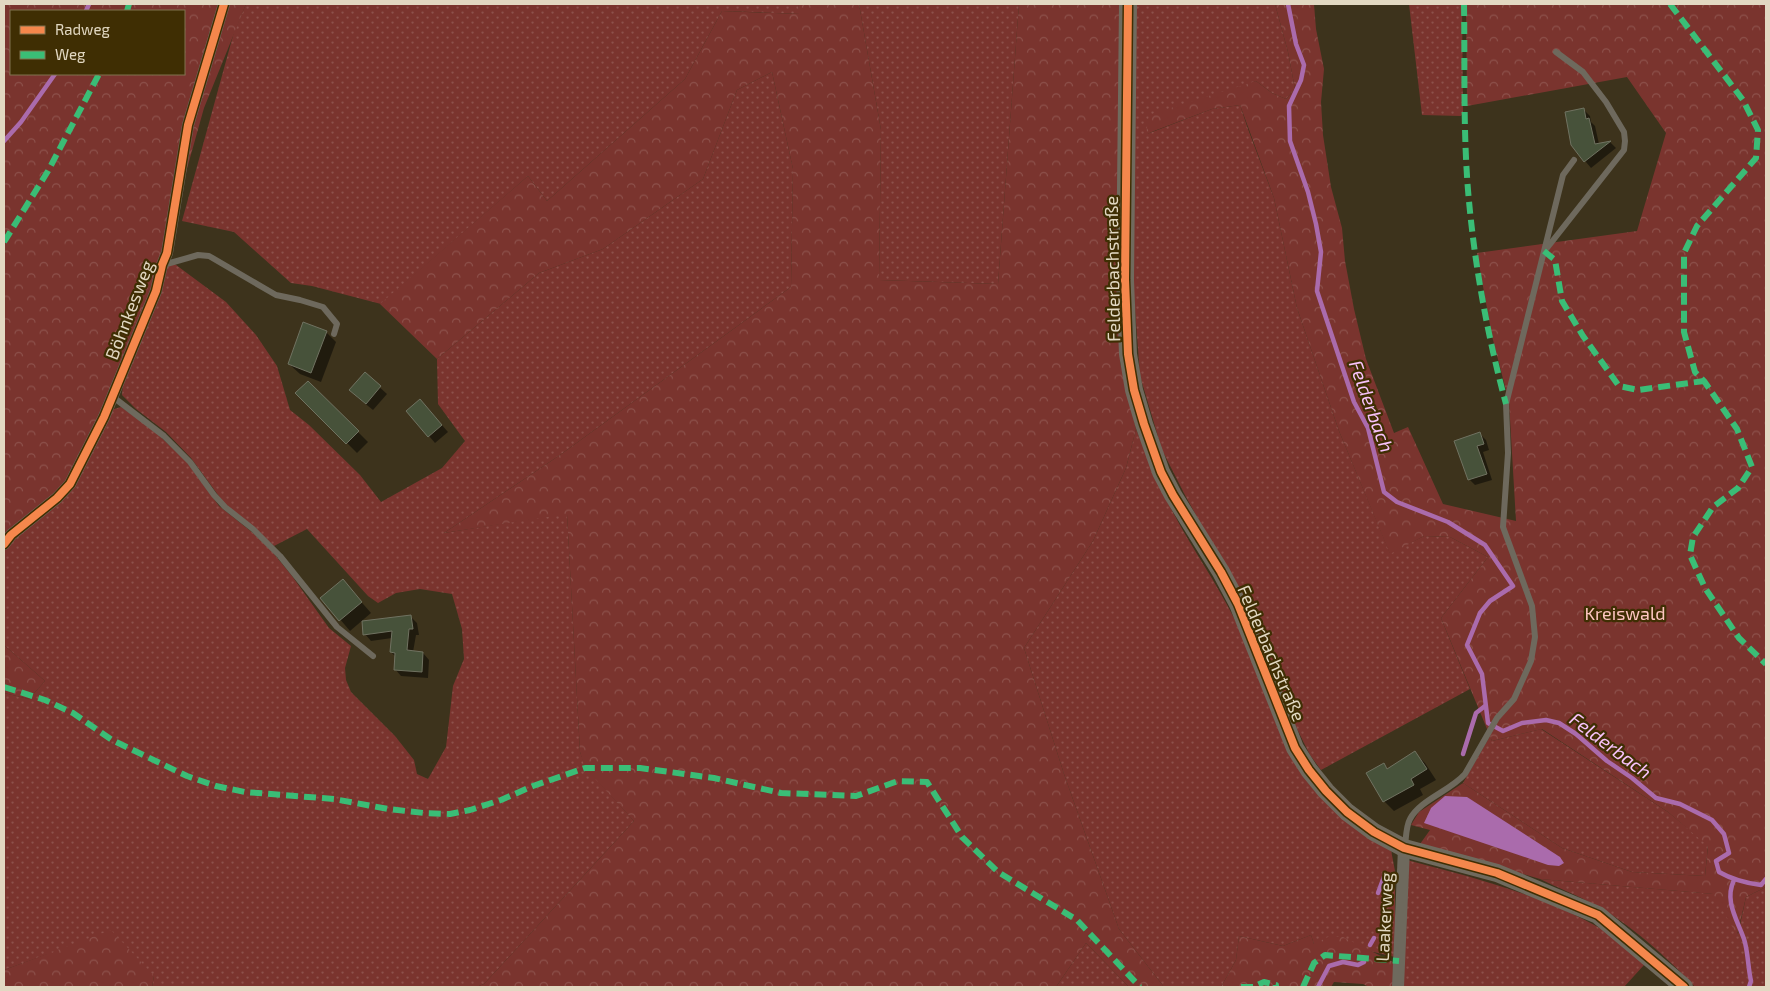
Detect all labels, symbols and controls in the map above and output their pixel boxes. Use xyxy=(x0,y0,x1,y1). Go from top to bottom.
legend xyxy=(10,10,185,75)
text: Radweg xyxy=(55,20,110,38)
text: Weg xyxy=(55,45,86,63)
street label: Felderbachstraße xyxy=(1100,196,1124,342)
street label: Böhnkesweg xyxy=(100,257,158,363)
water label: Felderbach xyxy=(1345,357,1399,455)
street label: Felderbachstraße xyxy=(1233,582,1311,724)
park label: Kreiswald xyxy=(1584,602,1666,624)
water label: Felderbach xyxy=(1566,707,1656,783)
street label: Laakerweg xyxy=(1371,872,1397,962)

